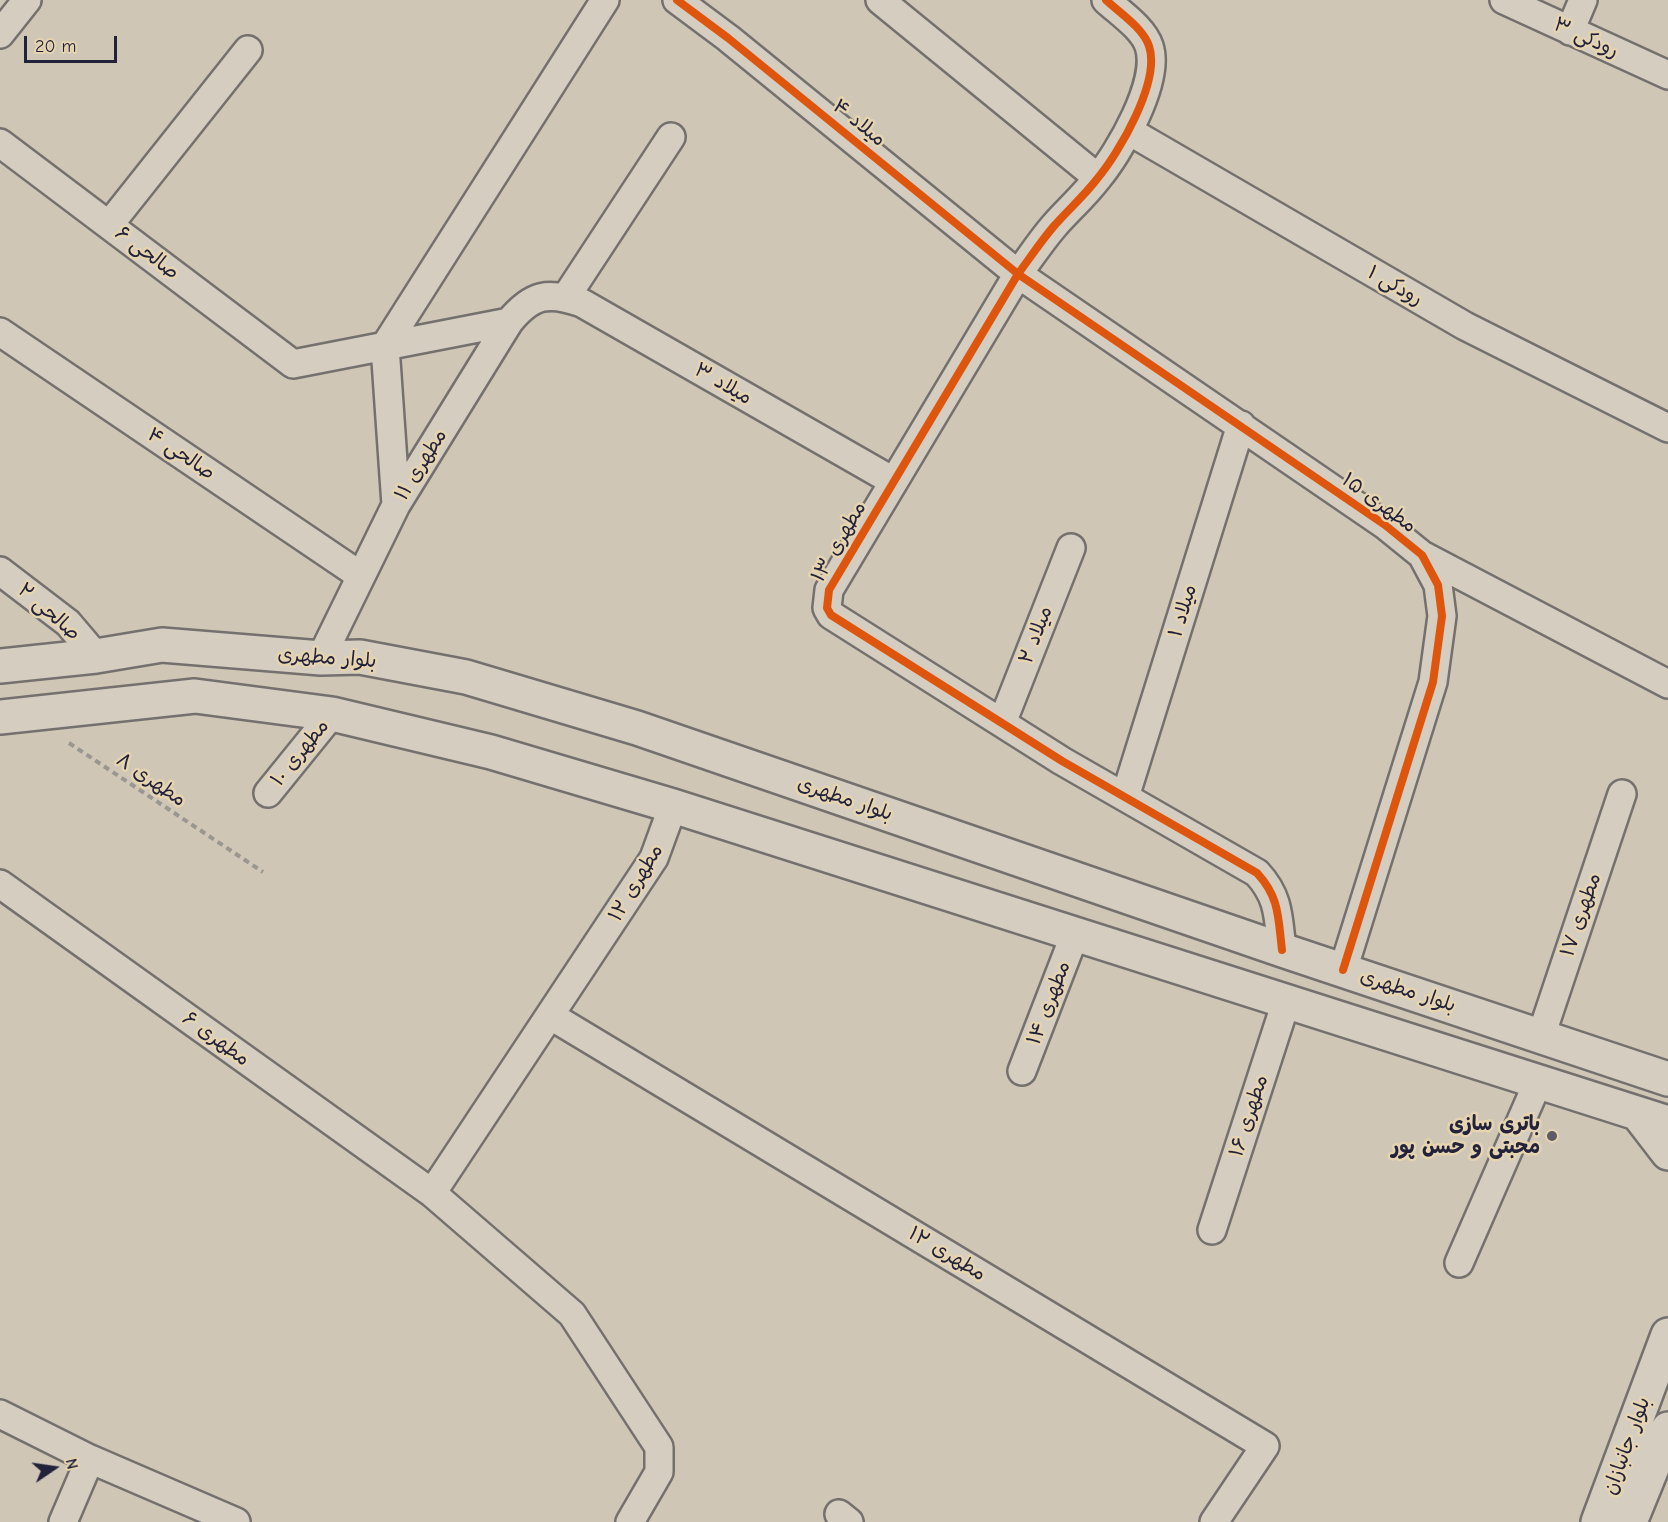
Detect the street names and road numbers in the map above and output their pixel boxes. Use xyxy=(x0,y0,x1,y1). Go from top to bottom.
street label: رودکی ۳ xyxy=(1550,13,1622,63)
street label: میلاد ۴ xyxy=(828,94,890,152)
street label: صالحی ۶ xyxy=(110,221,184,285)
street label: رودکی ۱ xyxy=(1363,261,1427,311)
street label: میلاد ۳ xyxy=(690,358,756,410)
street label: صالحی ۴ xyxy=(142,423,220,485)
street label: مطهری ۱۱ xyxy=(390,425,452,505)
street label: مطهری ۱۵ xyxy=(1337,468,1421,538)
street label: مطهری ۱۳ xyxy=(806,497,872,587)
street label: صالحی ۲ xyxy=(13,578,85,646)
street label: میلاد ۱ xyxy=(1164,582,1202,640)
street label: میلاد ۲ xyxy=(1014,603,1058,667)
street label: بلوار مطهری xyxy=(277,643,377,673)
street label: مطهری ۱۰ xyxy=(266,715,334,791)
street label: مطهری ۸ xyxy=(111,748,191,812)
street label: بلوار مطهری xyxy=(794,772,896,826)
street label: مطهری ۱۲ xyxy=(604,840,668,926)
street label: مطهری ۱۷ xyxy=(1556,870,1606,960)
street label: مطهری ۱۴ xyxy=(1022,958,1076,1048)
street label: بلوار مطهری xyxy=(1357,964,1459,1018)
street label: مطهری ۶ xyxy=(178,1007,254,1071)
street label: مطهری ۱۶ xyxy=(1224,1072,1274,1160)
street label: مطهری ۱۲ xyxy=(904,1222,990,1286)
street label: بلوار جانبازان xyxy=(1598,1394,1656,1498)

